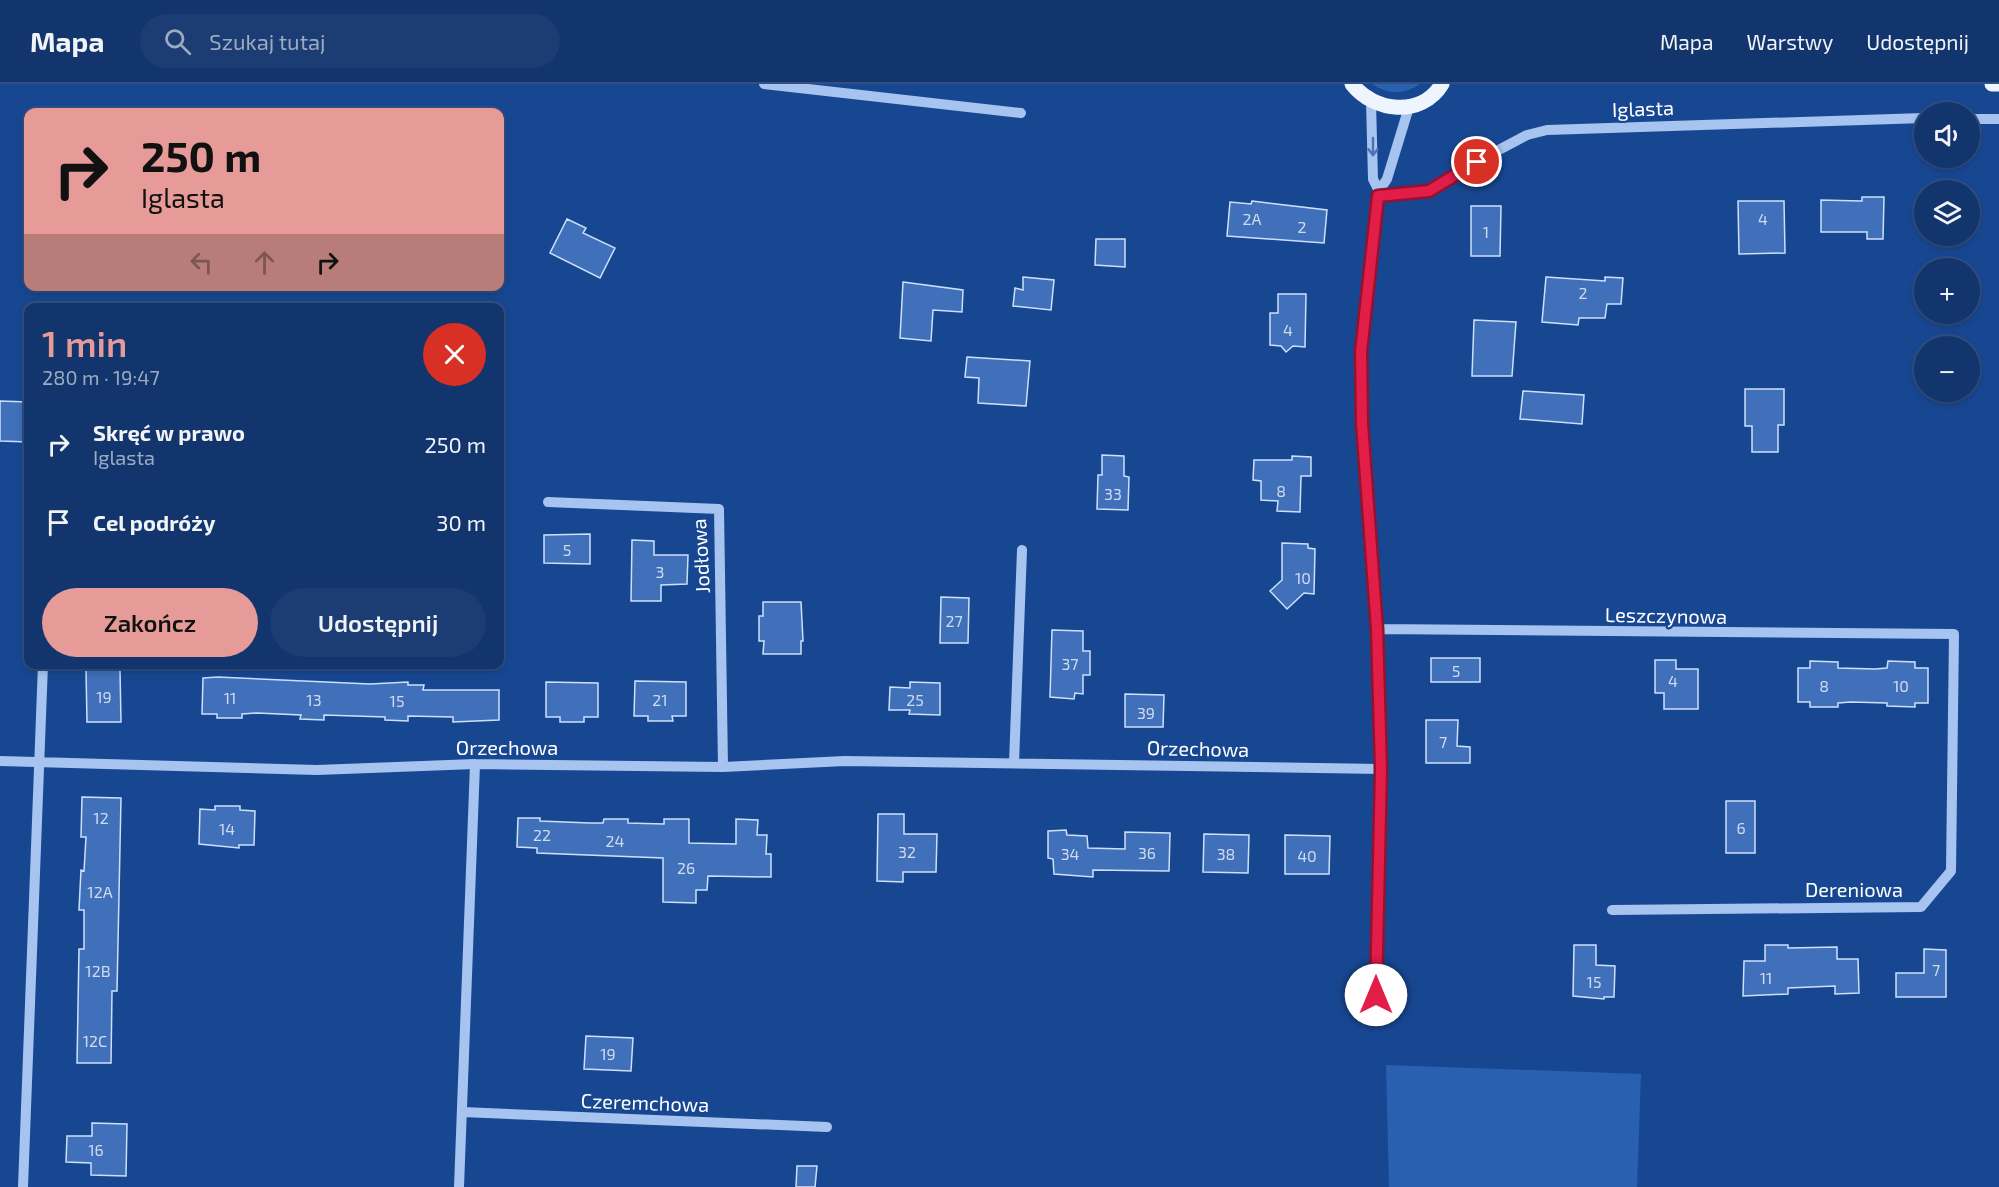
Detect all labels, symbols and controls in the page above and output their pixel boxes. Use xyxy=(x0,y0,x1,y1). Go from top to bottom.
search box xyxy=(140,14,560,68)
text: Mapa xyxy=(30,24,104,58)
icon: search xyxy=(161,25,194,58)
text: Szukaj tutaj xyxy=(209,28,326,54)
text: Mapa xyxy=(1660,29,1714,54)
text: Warstwy xyxy=(1747,29,1833,54)
text: Udostępnij xyxy=(1866,29,1969,54)
street label: Iglasta xyxy=(1612,95,1674,121)
map controls xyxy=(1914,102,1980,402)
button: sound xyxy=(1914,102,1980,168)
text: 250 m xyxy=(141,130,261,180)
icon: right xyxy=(42,132,120,210)
one-way arrow xyxy=(1367,136,1379,156)
pin xyxy=(1451,136,1502,187)
icon: arrive xyxy=(1460,145,1493,178)
button: layers xyxy=(1914,180,1980,246)
text: Iglasta xyxy=(141,181,225,213)
house number: 2A xyxy=(1243,209,1262,228)
house number: 4 xyxy=(1758,209,1768,228)
house number: 2 xyxy=(1298,217,1307,236)
house number: 1 xyxy=(1483,222,1489,241)
icon: left xyxy=(185,246,218,279)
icon: ahead xyxy=(248,246,281,279)
icon: right xyxy=(311,246,344,279)
button: + xyxy=(1914,258,1980,324)
house number: 2 xyxy=(1579,283,1588,302)
house number: 4 xyxy=(1283,320,1293,339)
text: 1 min xyxy=(42,321,127,364)
button: close xyxy=(423,323,486,386)
button: − xyxy=(1914,336,1980,402)
text: 280 m · 19:47 xyxy=(42,365,160,389)
text: Skręć w prawo xyxy=(93,419,245,445)
icon: right xyxy=(42,428,75,461)
text: 250 m xyxy=(424,431,486,457)
text: Iglasta xyxy=(93,445,155,469)
house number: 8 xyxy=(1276,481,1286,500)
house number: 33 xyxy=(1104,484,1122,503)
icon: arrive xyxy=(42,506,75,539)
text: Cel podróży xyxy=(93,509,215,535)
text: 30 m xyxy=(436,509,486,535)
street label: Jodłowa xyxy=(686,518,714,594)
house number: 5 xyxy=(563,540,571,559)
house number: 3 xyxy=(656,562,664,581)
house number: 10 xyxy=(1295,568,1311,587)
button: Zakończ xyxy=(42,588,258,657)
button: Udostępnij xyxy=(270,588,486,657)
street label: Leszczynowa xyxy=(1605,602,1727,628)
house number: 27 xyxy=(945,611,963,630)
house number: 37 xyxy=(1061,654,1079,673)
house number: 5 xyxy=(1452,661,1460,680)
house number: 4 xyxy=(1668,671,1678,690)
house number: 8 xyxy=(1819,676,1829,695)
house number: 10 xyxy=(1893,676,1909,695)
house number: 19 xyxy=(96,687,112,706)
house number: 11 xyxy=(224,688,236,707)
house number: 13 xyxy=(306,690,322,709)
house number: 21 xyxy=(652,690,668,709)
house number: 25 xyxy=(906,690,924,709)
house number: 15 xyxy=(390,691,404,710)
house number: 39 xyxy=(1137,703,1155,722)
house number: 7 xyxy=(1439,732,1447,751)
street label: Orzechowa xyxy=(456,735,558,759)
street label: Orzechowa xyxy=(1147,735,1249,761)
house number: 12 xyxy=(93,808,109,827)
house number: 6 xyxy=(1736,818,1746,837)
house number: 14 xyxy=(219,819,235,838)
house number: 22 xyxy=(533,825,551,844)
house number: 24 xyxy=(606,831,625,850)
house number: 32 xyxy=(898,842,916,861)
house number: 36 xyxy=(1138,843,1156,862)
house number: 34 xyxy=(1061,844,1080,863)
house number: 38 xyxy=(1217,844,1235,863)
house number: 40 xyxy=(1297,846,1317,865)
house number: 26 xyxy=(677,858,695,877)
street label: Dereniowa xyxy=(1805,877,1903,901)
house number: 12A xyxy=(87,882,113,901)
house number: 7 xyxy=(1932,960,1940,979)
house number: 12B xyxy=(85,961,111,980)
position arrow xyxy=(1344,963,1408,1027)
house number: 11 xyxy=(1760,968,1772,987)
house number: 15 xyxy=(1587,972,1601,991)
house number: 12C xyxy=(83,1031,107,1050)
house number: 19 xyxy=(600,1044,616,1063)
street label: Czeremchowa xyxy=(580,1088,710,1116)
house number: 16 xyxy=(88,1140,104,1159)

